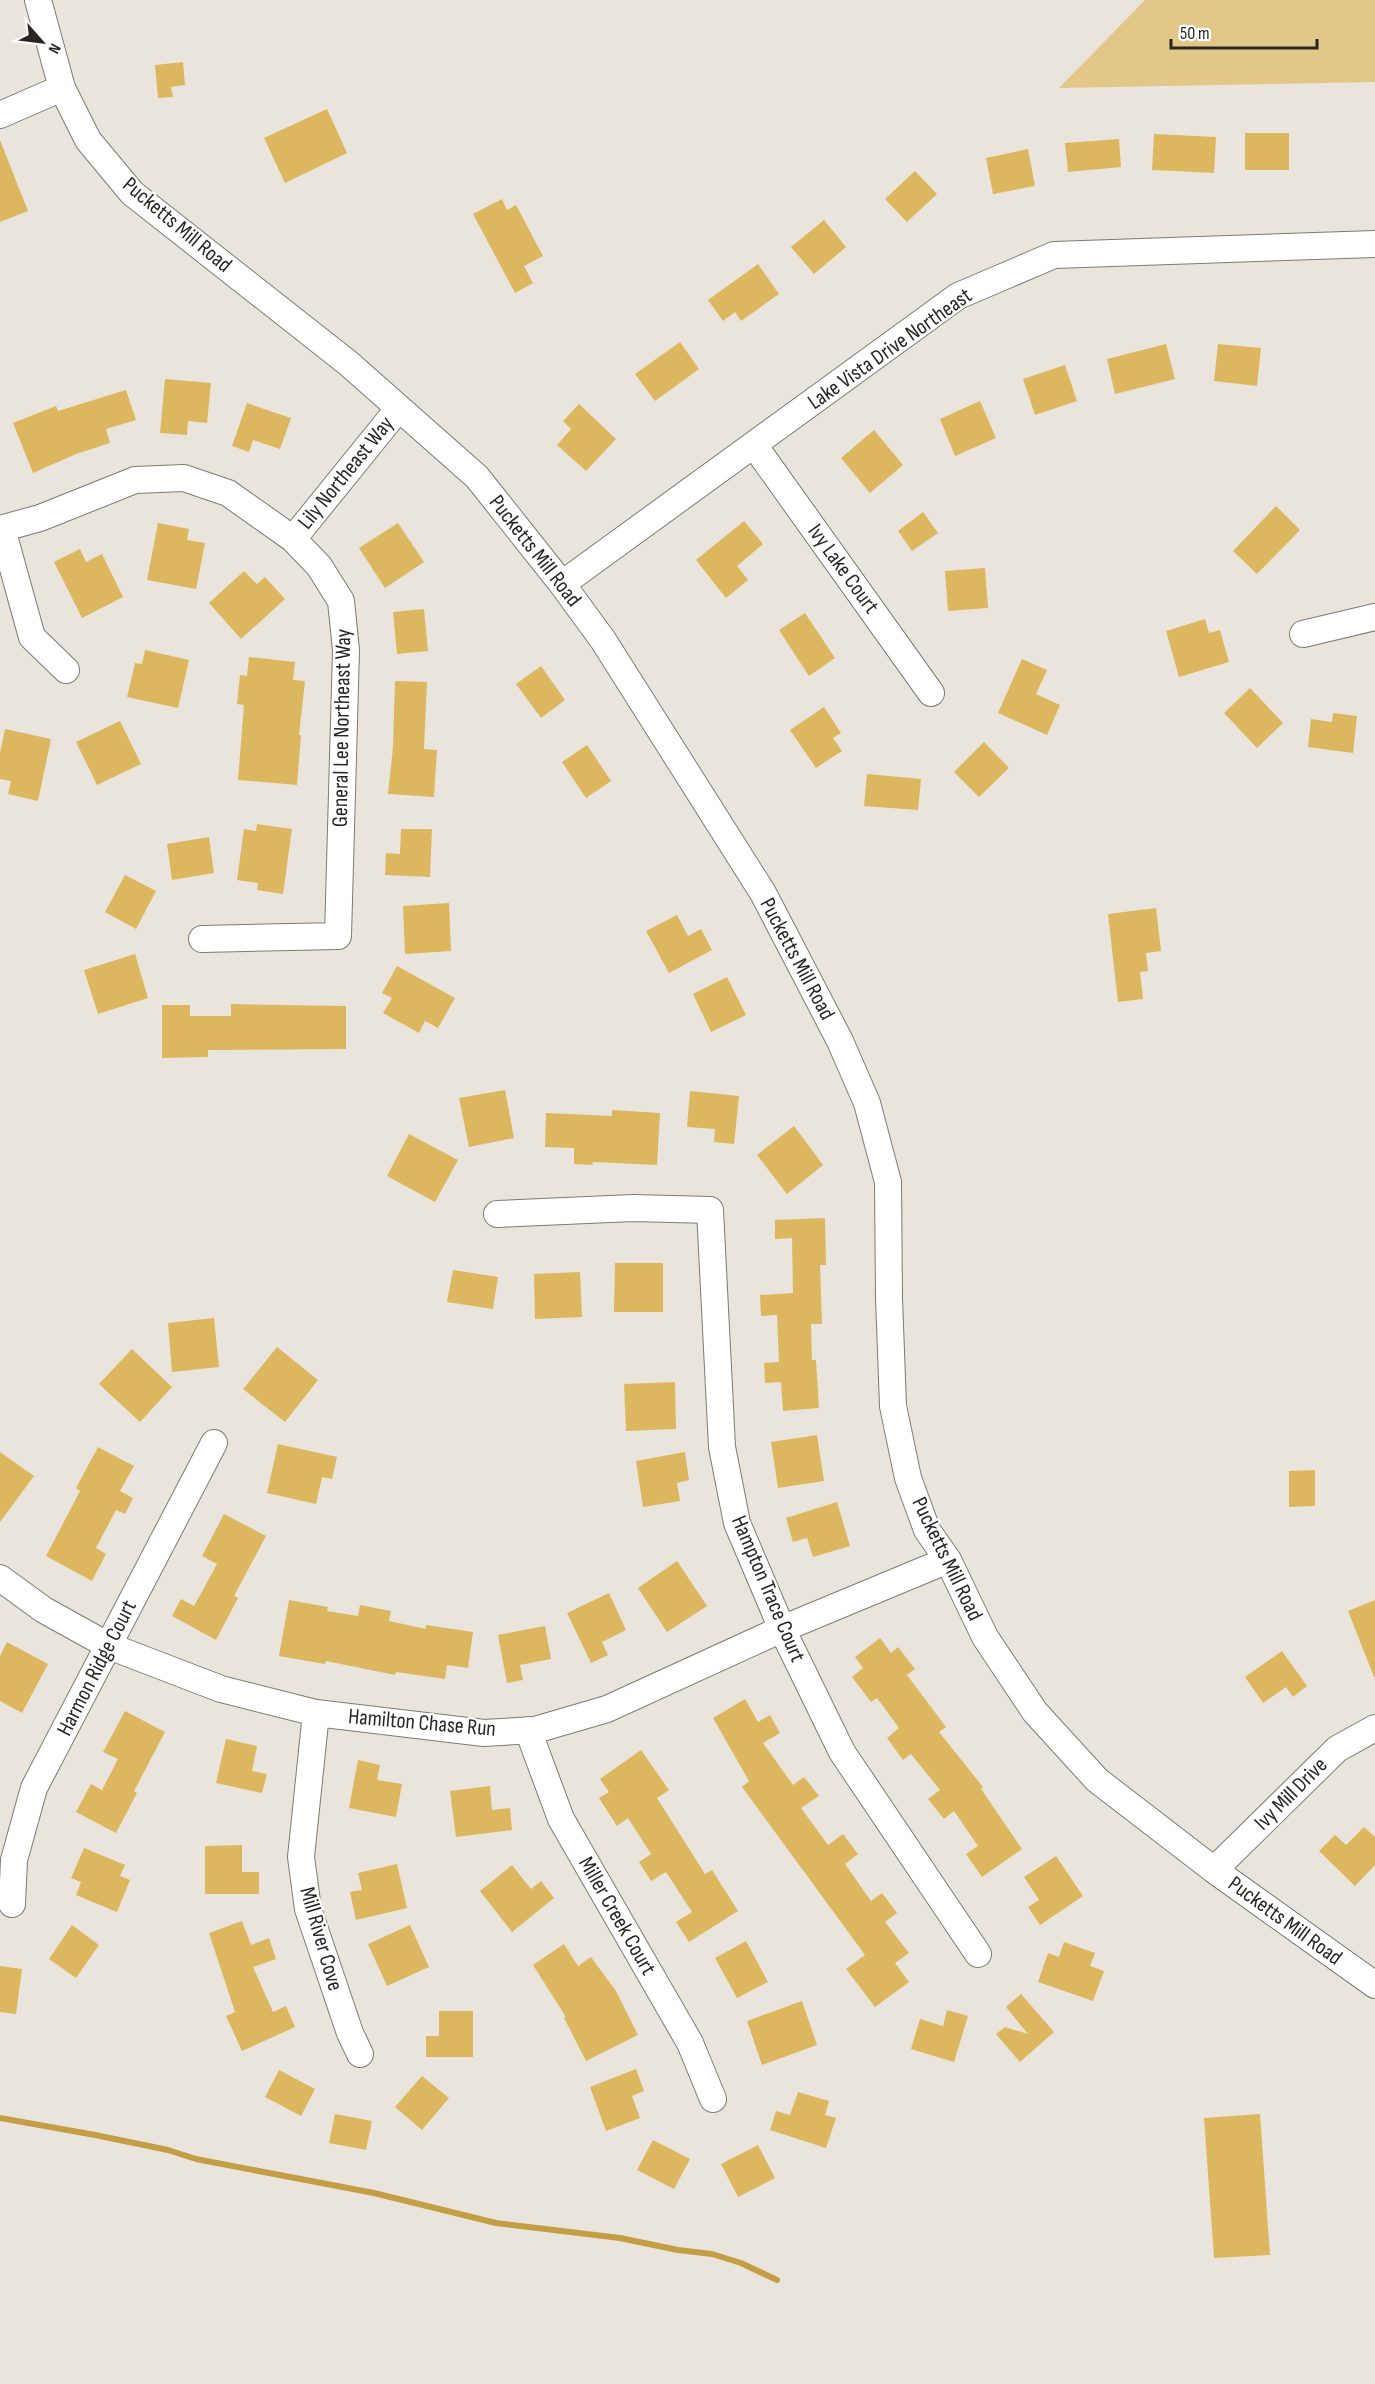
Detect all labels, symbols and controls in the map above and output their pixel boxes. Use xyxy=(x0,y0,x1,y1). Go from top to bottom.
north arrow xyxy=(12,12,72,72)
scale bar xyxy=(1171,12,1316,50)
text: 50 m xyxy=(1180,23,1210,44)
text: N xyxy=(44,40,64,57)
street label: Pucketts Mill Road xyxy=(117,172,237,278)
street label: Lake Vista Drive Northeast xyxy=(803,282,978,416)
street label: Lily Northeast Way xyxy=(292,411,400,535)
street label: Pucketts Mill Road xyxy=(483,490,587,612)
street label: Ivy Lake Court xyxy=(801,519,885,619)
street label: General Lee Northeast Way xyxy=(327,628,357,827)
street label: Pucketts Mill Road xyxy=(754,893,840,1025)
street label: Pucketts Mill Road xyxy=(905,1493,989,1625)
street label: Hampton Trace Court xyxy=(725,1512,811,1666)
street label: Harmon Ridge Court xyxy=(51,1595,143,1740)
street label: Hamilton Chase Run xyxy=(347,1703,497,1743)
street label: Ivy Mill Drive xyxy=(1249,1752,1333,1836)
street label: Miller Creek Court xyxy=(572,1852,662,1980)
street label: Pucketts Mill Road xyxy=(1223,1871,1347,1971)
street label: Mill River Cove xyxy=(293,1884,349,1994)

